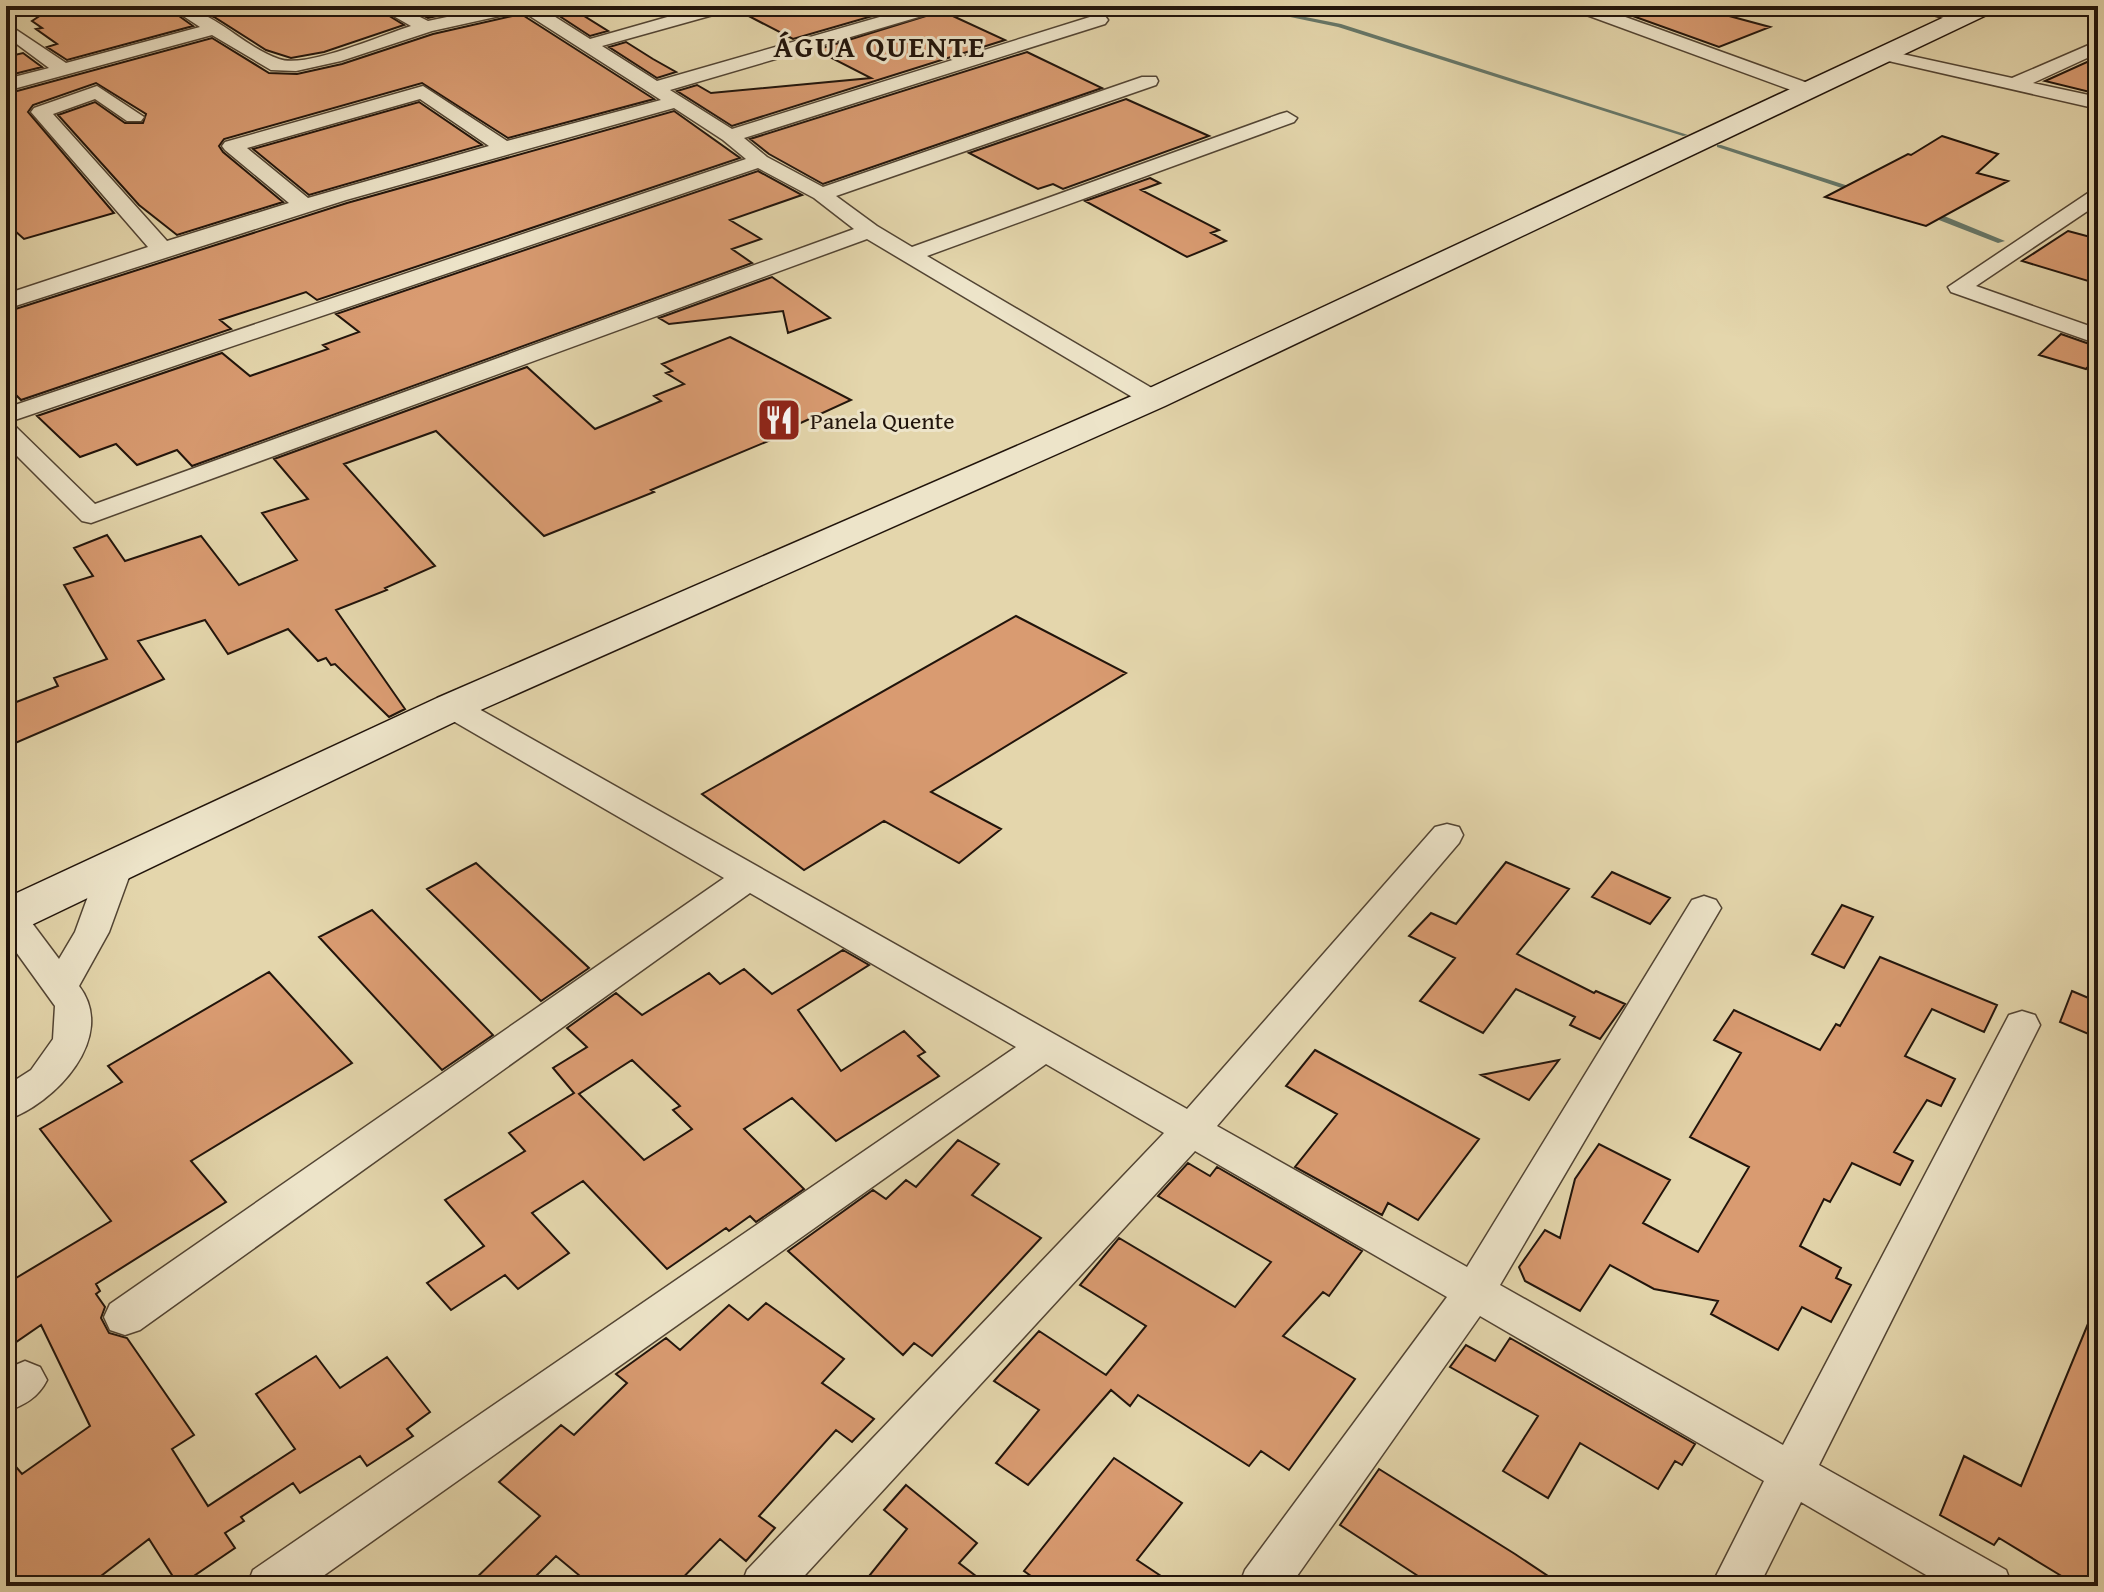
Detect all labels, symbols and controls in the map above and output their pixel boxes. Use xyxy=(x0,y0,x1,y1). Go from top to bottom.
district label: ÁGUA QUENTE xyxy=(774,24,986,68)
restaurant icon: Panela Quente xyxy=(755,396,803,444)
place label: Panela Quente xyxy=(810,403,954,438)

